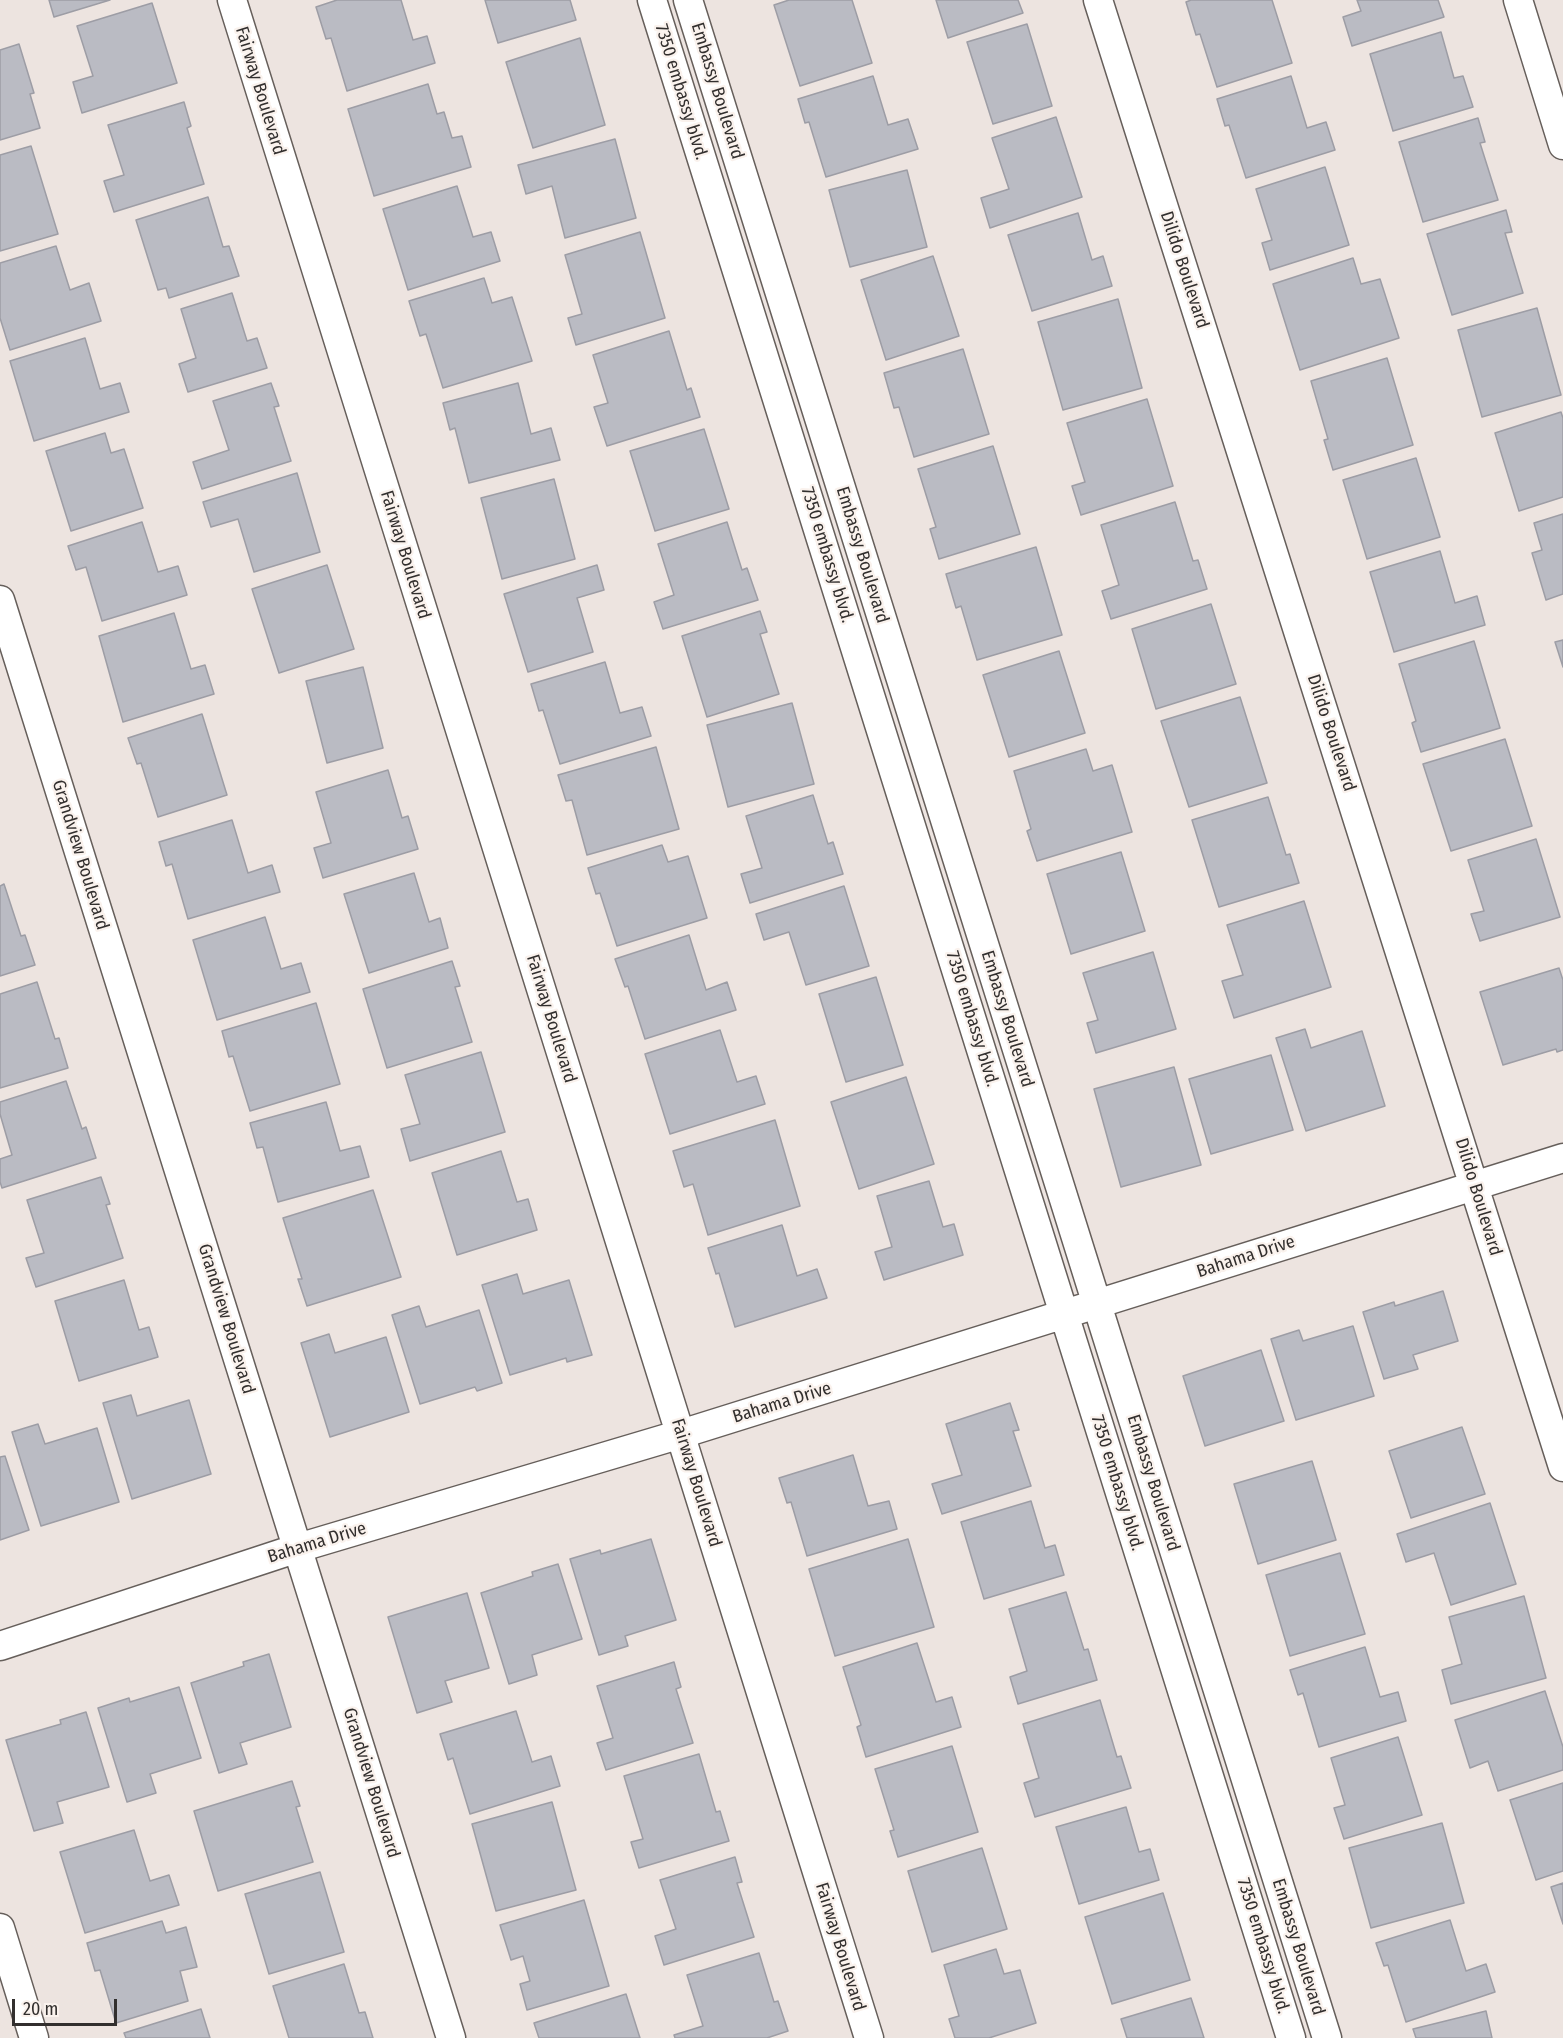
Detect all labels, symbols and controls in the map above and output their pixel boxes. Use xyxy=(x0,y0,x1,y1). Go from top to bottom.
street label: Embassy Boulevard xyxy=(686,20,748,162)
street label: 7350 embassy blvd. xyxy=(650,22,712,162)
street label: Fairway Boulevard xyxy=(230,24,290,158)
street label: Dilido Boulevard xyxy=(1155,209,1213,331)
street label: Embassy Boulevard xyxy=(831,484,893,626)
street label: 7350 embassy blvd. xyxy=(796,485,858,625)
street label: Fairway Boulevard xyxy=(375,488,435,622)
street label: Dilido Boulevard xyxy=(1302,672,1360,794)
street label: Grandview Boulevard xyxy=(47,777,113,933)
street label: Embassy Boulevard xyxy=(976,948,1038,1090)
street label: 7350 embassy blvd. xyxy=(941,949,1003,1089)
street label: Fairway Boulevard xyxy=(521,952,581,1086)
street label: Dilido Boulevard xyxy=(1450,1136,1506,1258)
street label: Bahama Drive xyxy=(1194,1231,1298,1283)
street label: Grandview Boulevard xyxy=(193,1241,259,1397)
street label: Bahama Drive xyxy=(730,1378,834,1428)
street label: Embassy Boulevard xyxy=(1122,1412,1184,1554)
street label: 7350 embassy blvd. xyxy=(1086,1413,1148,1553)
street label: Fairway Boulevard xyxy=(666,1416,726,1550)
street label: Bahama Drive xyxy=(265,1518,369,1568)
street label: Grandview Boulevard xyxy=(338,1705,404,1861)
street label: 7350 embassy blvd. xyxy=(1232,1876,1294,2016)
street label: Embassy Boulevard xyxy=(1267,1876,1329,2018)
street label: Fairway Boulevard xyxy=(810,1880,870,2014)
scale bar xyxy=(15,1987,120,2025)
text: 20 m xyxy=(23,1998,58,2020)

